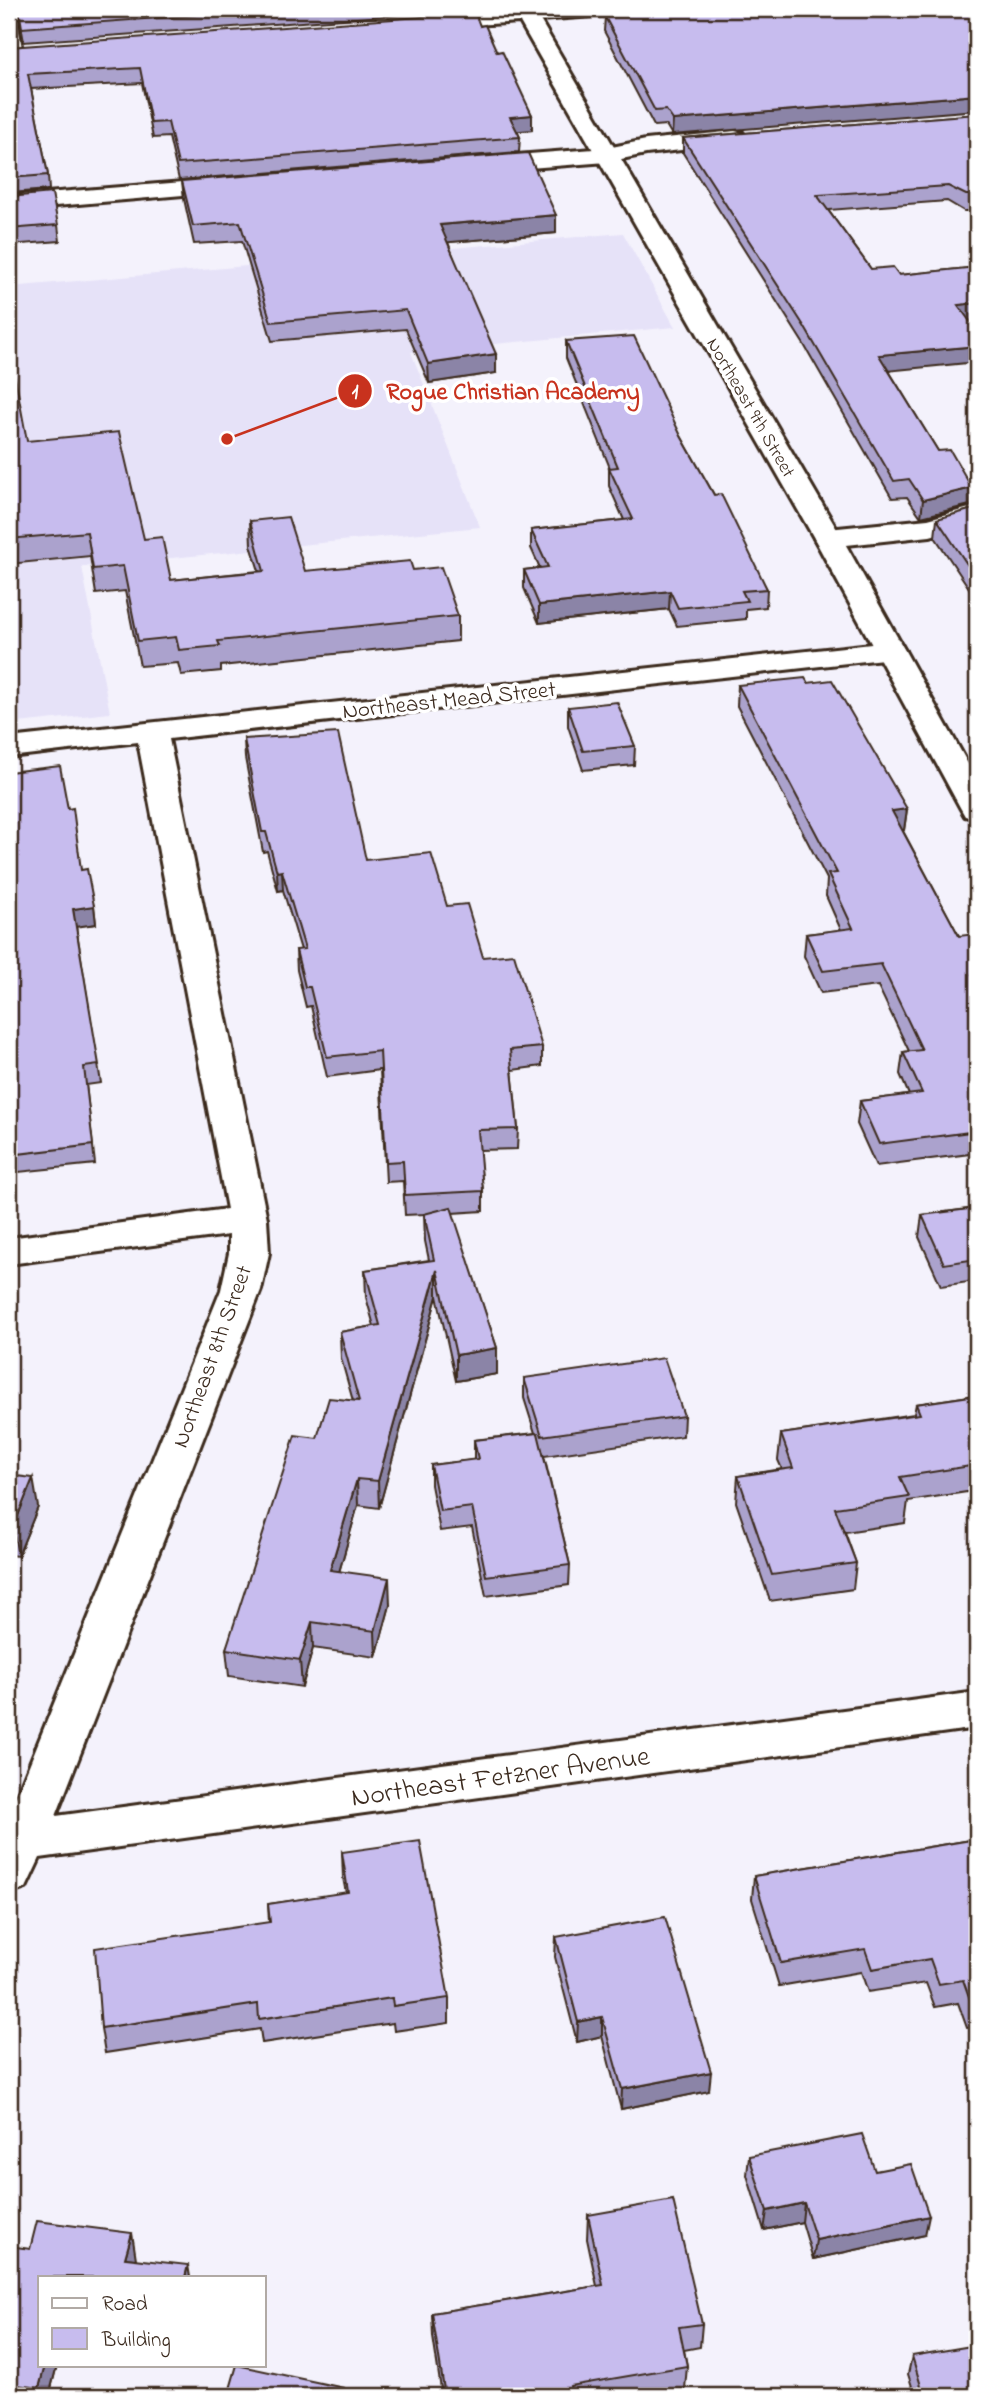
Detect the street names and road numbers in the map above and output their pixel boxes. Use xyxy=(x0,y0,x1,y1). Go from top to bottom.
street label: Northeast 9th Street xyxy=(699,333,801,484)
street label: Northeast Mead Street xyxy=(341,674,558,729)
street label: Northeast 8th Street xyxy=(165,1261,262,1453)
street label: Northeast Fetzner Avenue xyxy=(349,1737,653,1820)

